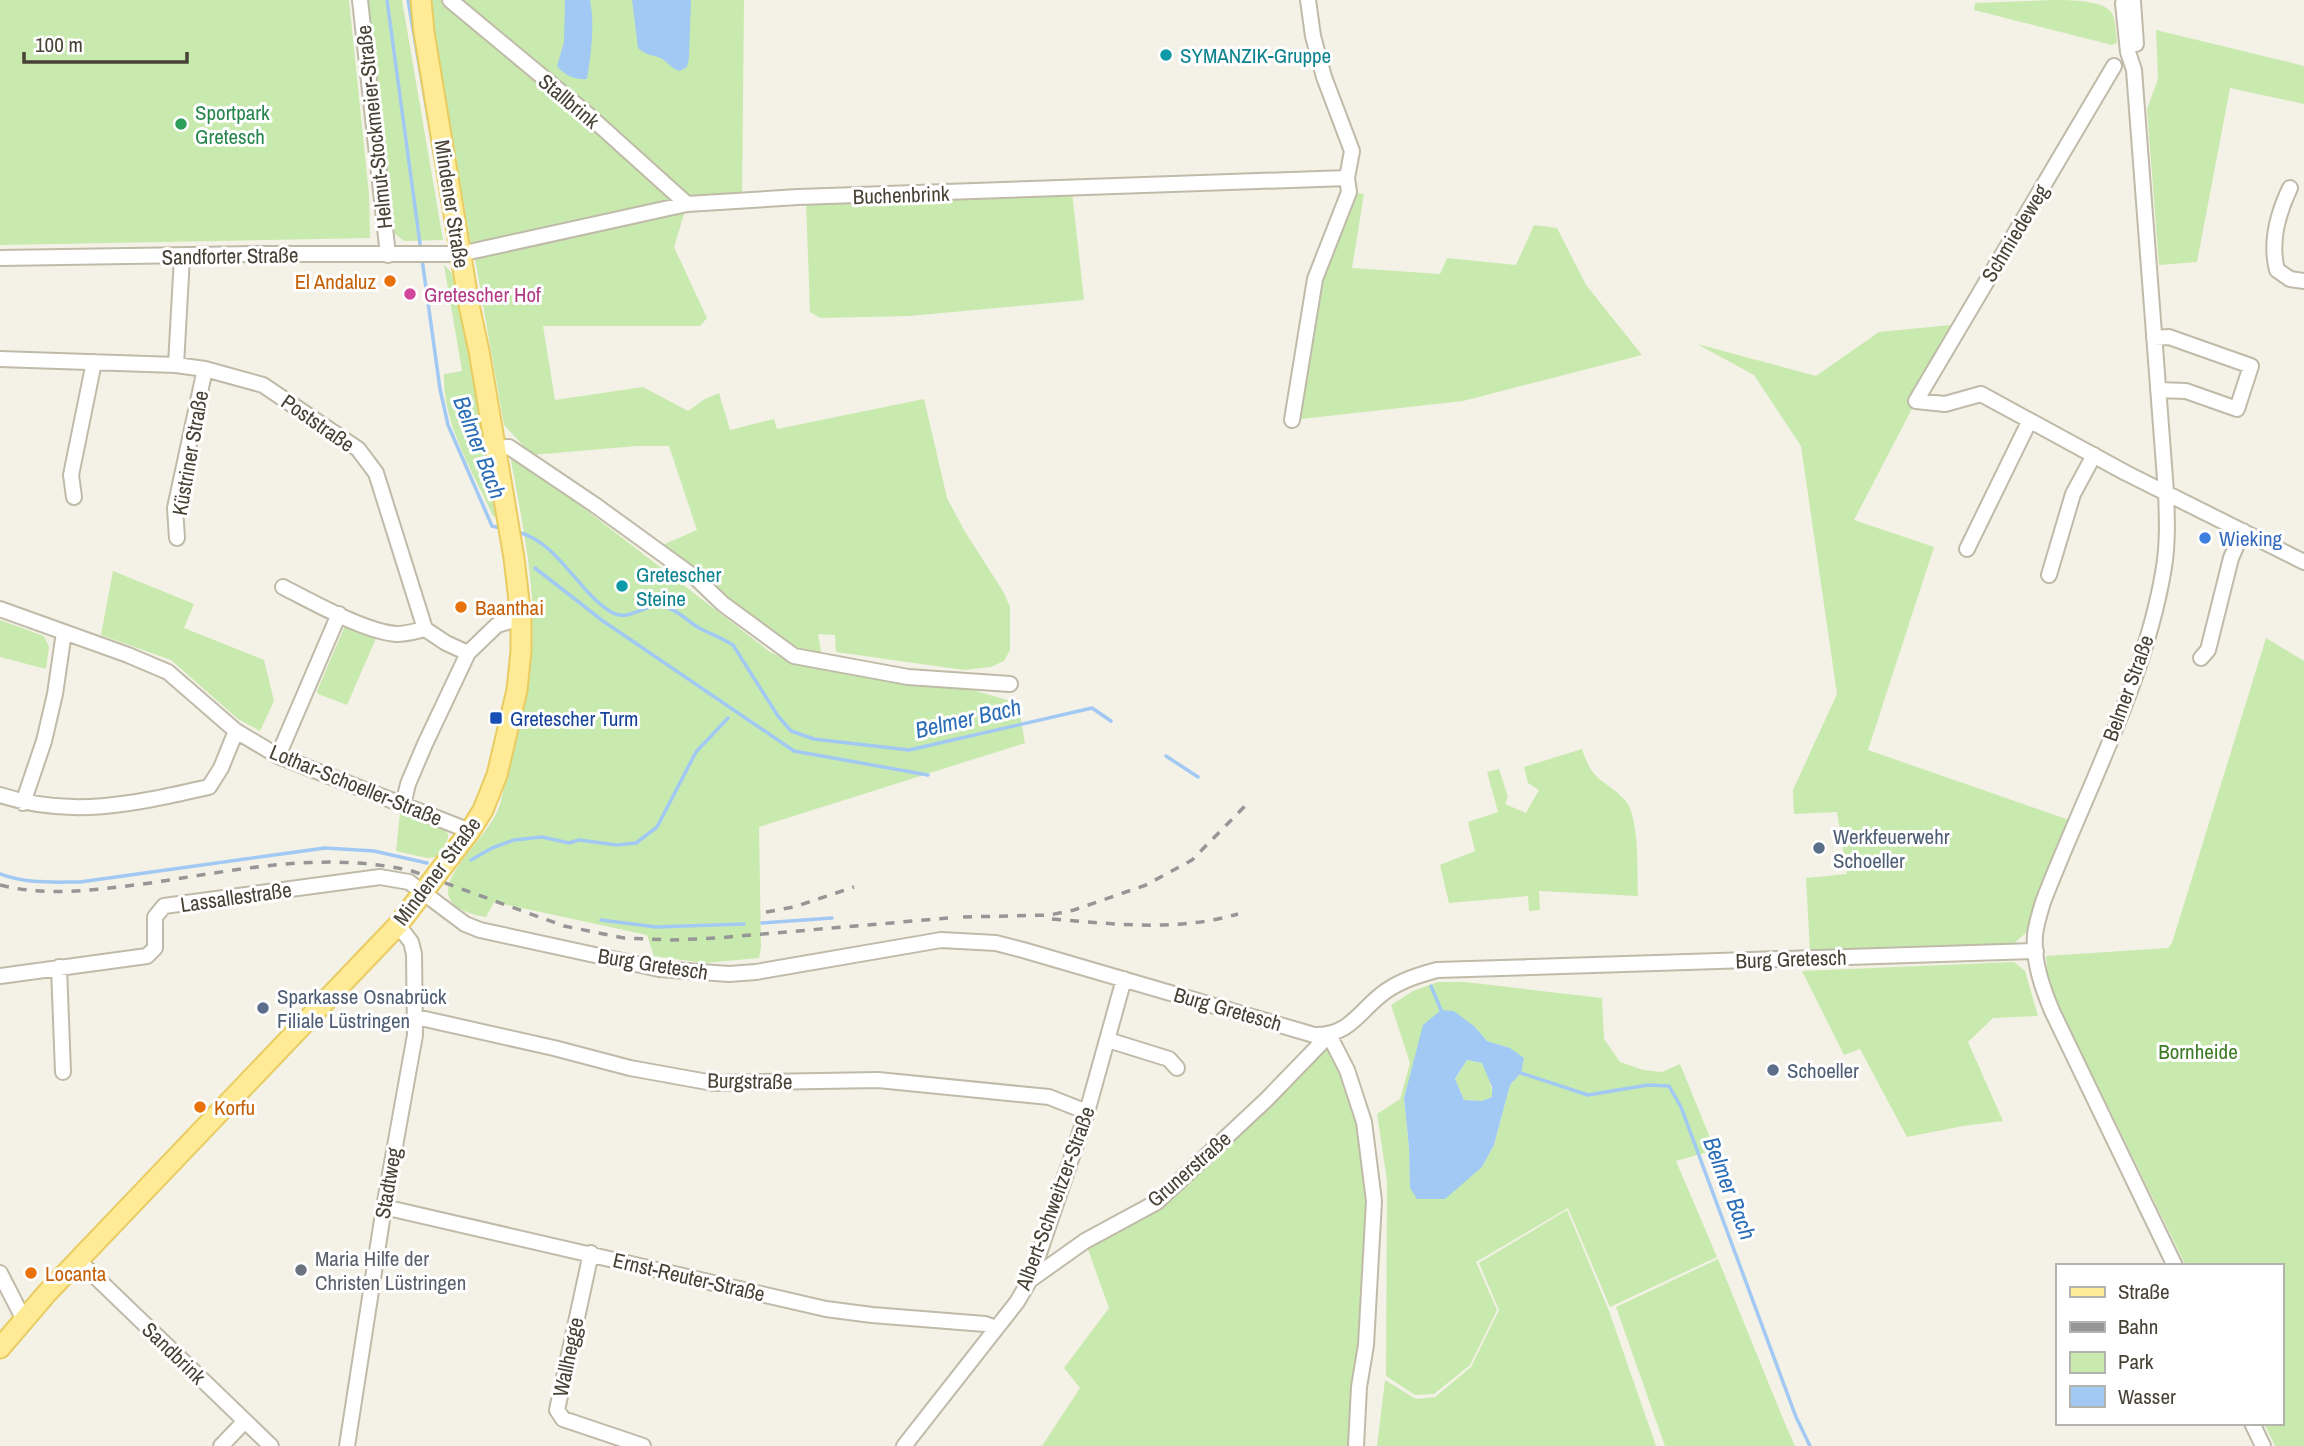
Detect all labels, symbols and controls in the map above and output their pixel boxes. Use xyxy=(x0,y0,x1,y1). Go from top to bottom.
scale bar xyxy=(24,21,187,65)
street label: Helmut-Stockmeier-Straße xyxy=(349,24,399,230)
text: 100 m xyxy=(35,30,83,59)
place label: SYMANZIK-Gruppe xyxy=(1180,41,1331,70)
marker: SYMANZIK-Gruppe xyxy=(1158,47,1174,63)
street label: Stallbrink xyxy=(532,67,606,135)
place label: Sportpark Gretesch xyxy=(195,98,270,151)
marker: Sportpark Gretesch xyxy=(173,116,189,132)
street label: Mindener Straße xyxy=(428,138,476,270)
street label: Schmiedeweg xyxy=(1974,178,2056,287)
street label: Buchenbrink xyxy=(852,179,950,211)
street label: Sandforter Straße xyxy=(161,240,299,272)
place label: El Andaluz xyxy=(295,267,376,296)
marker: El Andaluz xyxy=(382,273,398,289)
place label: Gretescher Hof xyxy=(424,280,541,309)
marker: Gretescher Hof xyxy=(402,286,418,302)
street label: Poststraße xyxy=(276,387,360,459)
street label: Küstriner Straße xyxy=(165,388,215,518)
water label: Belmer Bach xyxy=(446,391,514,503)
place label: Wieking xyxy=(2219,524,2283,553)
marker: Wieking xyxy=(2197,530,2213,546)
place label: Gretescher Steine xyxy=(636,560,721,613)
marker: Gretescher Steine xyxy=(614,578,630,594)
place label: Baanthai xyxy=(475,593,544,622)
marker: Baanthai xyxy=(453,599,469,615)
street label: Belmer Straße xyxy=(2095,631,2161,745)
water label: Belmer Bach xyxy=(912,691,1024,745)
place label: Gretescher Turm xyxy=(510,704,638,733)
marker: Gretescher Turm xyxy=(488,710,504,726)
street label: Lothar-Schoeller-Straße xyxy=(265,737,447,833)
street label: Mindener Straße xyxy=(387,811,487,931)
place label: Werkfeuerwehr Schoeller xyxy=(1833,822,1950,875)
marker: Werkfeuerwehr Schoeller xyxy=(1811,840,1827,856)
street label: Lassallestraße xyxy=(179,875,293,919)
street label: Burg Gretesch xyxy=(596,941,710,987)
street label: Burg Gretesch xyxy=(1735,943,1847,975)
street label: Burg Gretesch xyxy=(1171,980,1285,1038)
place label: Sparkasse Osnabrück Filiale Lüstringen xyxy=(277,982,447,1035)
marker: Sparkasse Osnabrück Filiale Lüstringen xyxy=(255,1000,271,1016)
park label: Bornheide xyxy=(2158,1037,2238,1066)
place label: Schoeller xyxy=(1787,1056,1859,1085)
marker: Schoeller xyxy=(1765,1062,1781,1078)
street label: Burgstraße xyxy=(707,1066,793,1096)
place label: Korfu xyxy=(214,1093,255,1122)
marker: Korfu xyxy=(192,1099,208,1115)
street label: Albert-Schweitzer-Straße xyxy=(1008,1102,1102,1295)
street label: Grunerstraße xyxy=(1141,1124,1237,1214)
water label: Belmer Bach xyxy=(1696,1132,1764,1244)
street label: Stadtweg xyxy=(367,1145,409,1221)
place label: Maria Hilfe der Christen Lüstringen xyxy=(315,1244,466,1297)
street label: Ernst-Reuter-Straße xyxy=(610,1245,768,1309)
place label: Locanta xyxy=(45,1259,107,1288)
marker: Maria Hilfe der Christen Lüstringen xyxy=(293,1262,309,1278)
legend xyxy=(2056,1264,2283,1425)
marker: Locanta xyxy=(23,1265,39,1281)
text: Straße xyxy=(2118,1277,2170,1306)
text: Bahn xyxy=(2118,1312,2158,1341)
street label: Sandbrink xyxy=(136,1315,213,1391)
street label: Wallhegge xyxy=(545,1315,591,1399)
text: Park xyxy=(2118,1347,2154,1376)
text: Wasser xyxy=(2118,1382,2176,1411)

